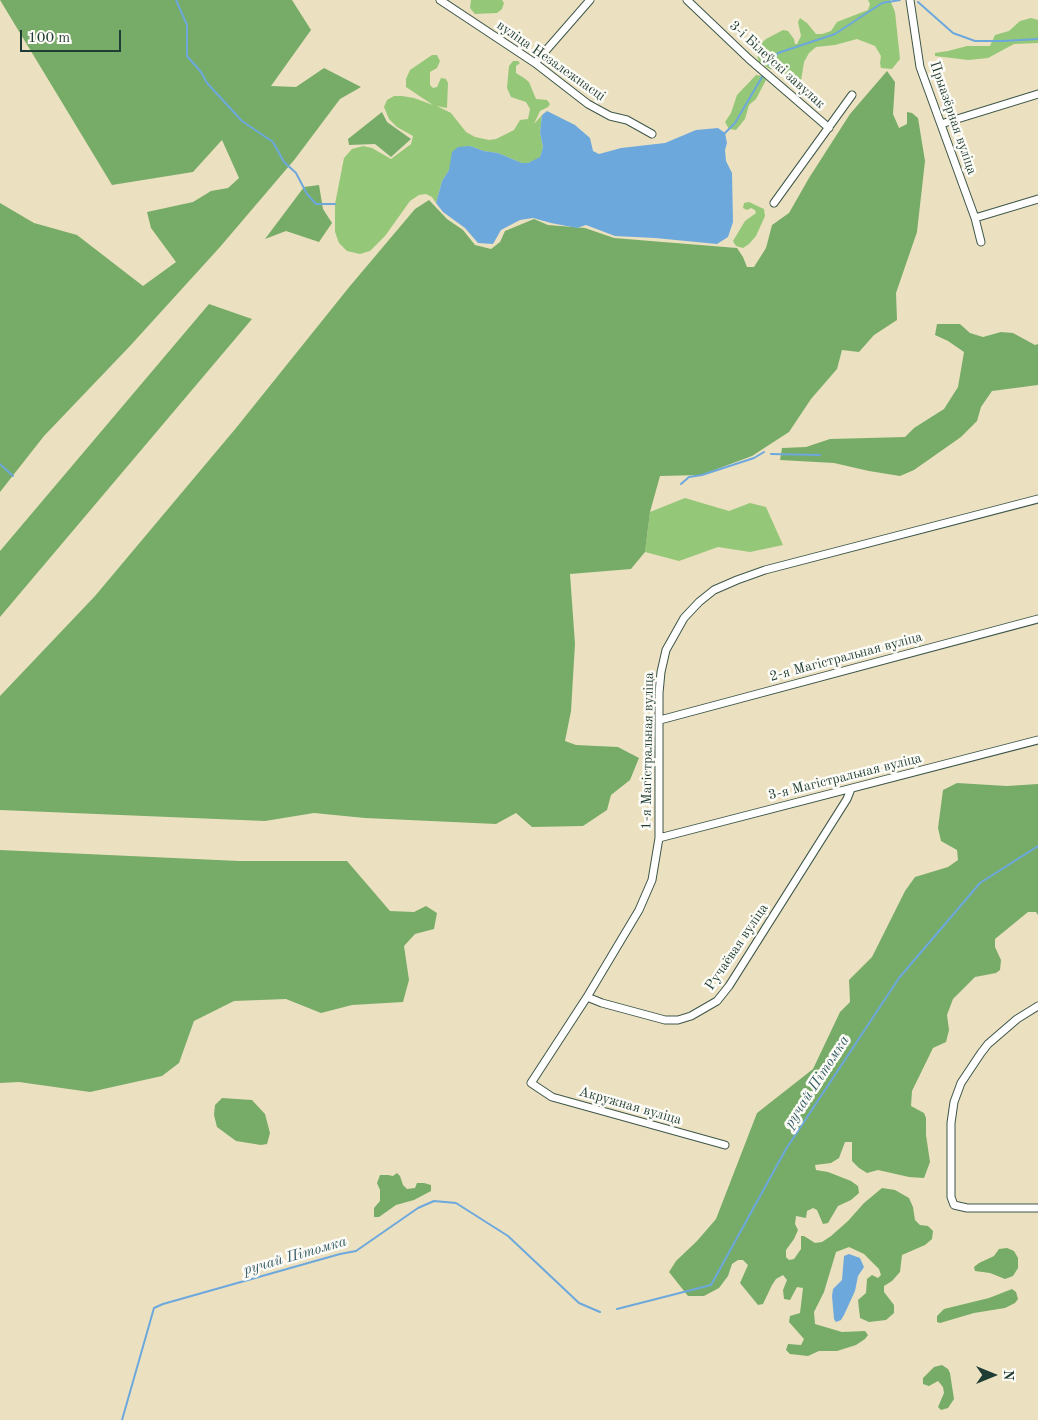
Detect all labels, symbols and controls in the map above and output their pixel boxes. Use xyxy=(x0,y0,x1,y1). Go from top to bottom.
street label: вуліца Незалежнасці xyxy=(493,17,609,105)
street label: 3-і Білеўскі завулак xyxy=(726,18,828,112)
scale bar xyxy=(22,20,124,52)
text: 100 m xyxy=(28,31,70,46)
street label: Прыазёрная вуліца xyxy=(926,59,980,177)
street label: 2-я Магістральная вуліца xyxy=(768,629,924,685)
street label: 1-я Магістральная вуліца xyxy=(638,672,658,830)
street label: 3-я Магістральная вуліца xyxy=(767,750,923,804)
street label: Ручаёвая вуліца xyxy=(702,900,772,994)
water label: ручай Пітомка xyxy=(780,1032,854,1132)
street label: Акружная вуліца xyxy=(577,1083,683,1129)
water label: ручай Пітомка xyxy=(241,1233,349,1279)
north arrow xyxy=(968,1350,1018,1400)
text: N xyxy=(1001,1370,1015,1380)

